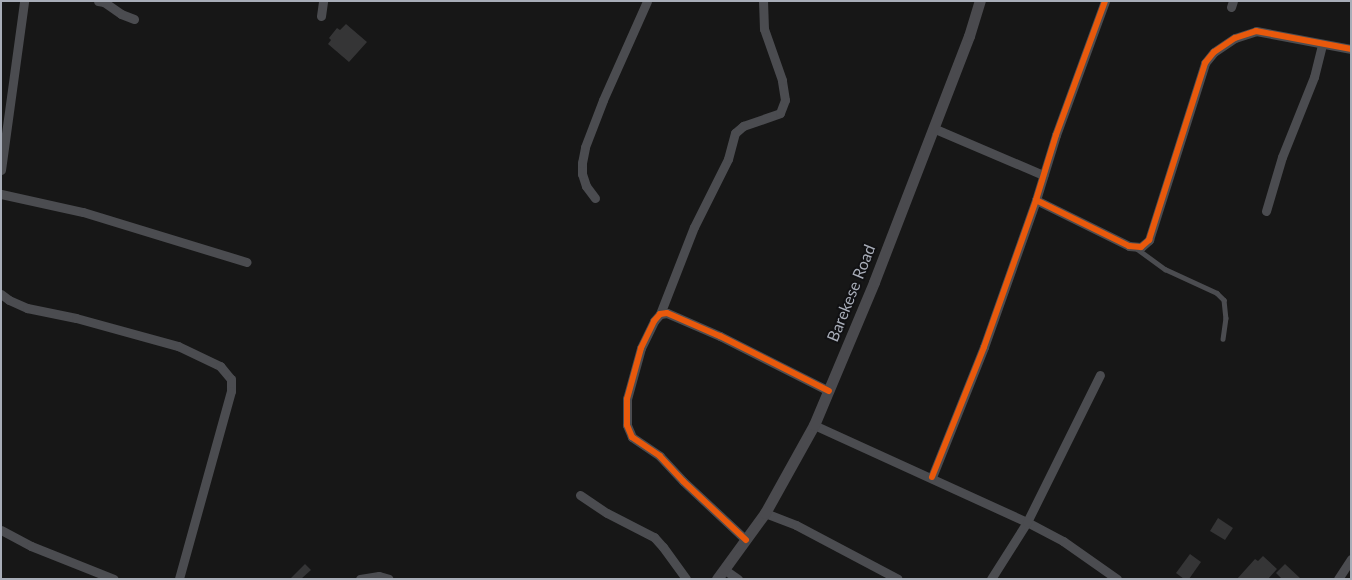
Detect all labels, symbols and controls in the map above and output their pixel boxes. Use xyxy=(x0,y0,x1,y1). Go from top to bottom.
street label: Barekese Road xyxy=(823,242,879,344)

